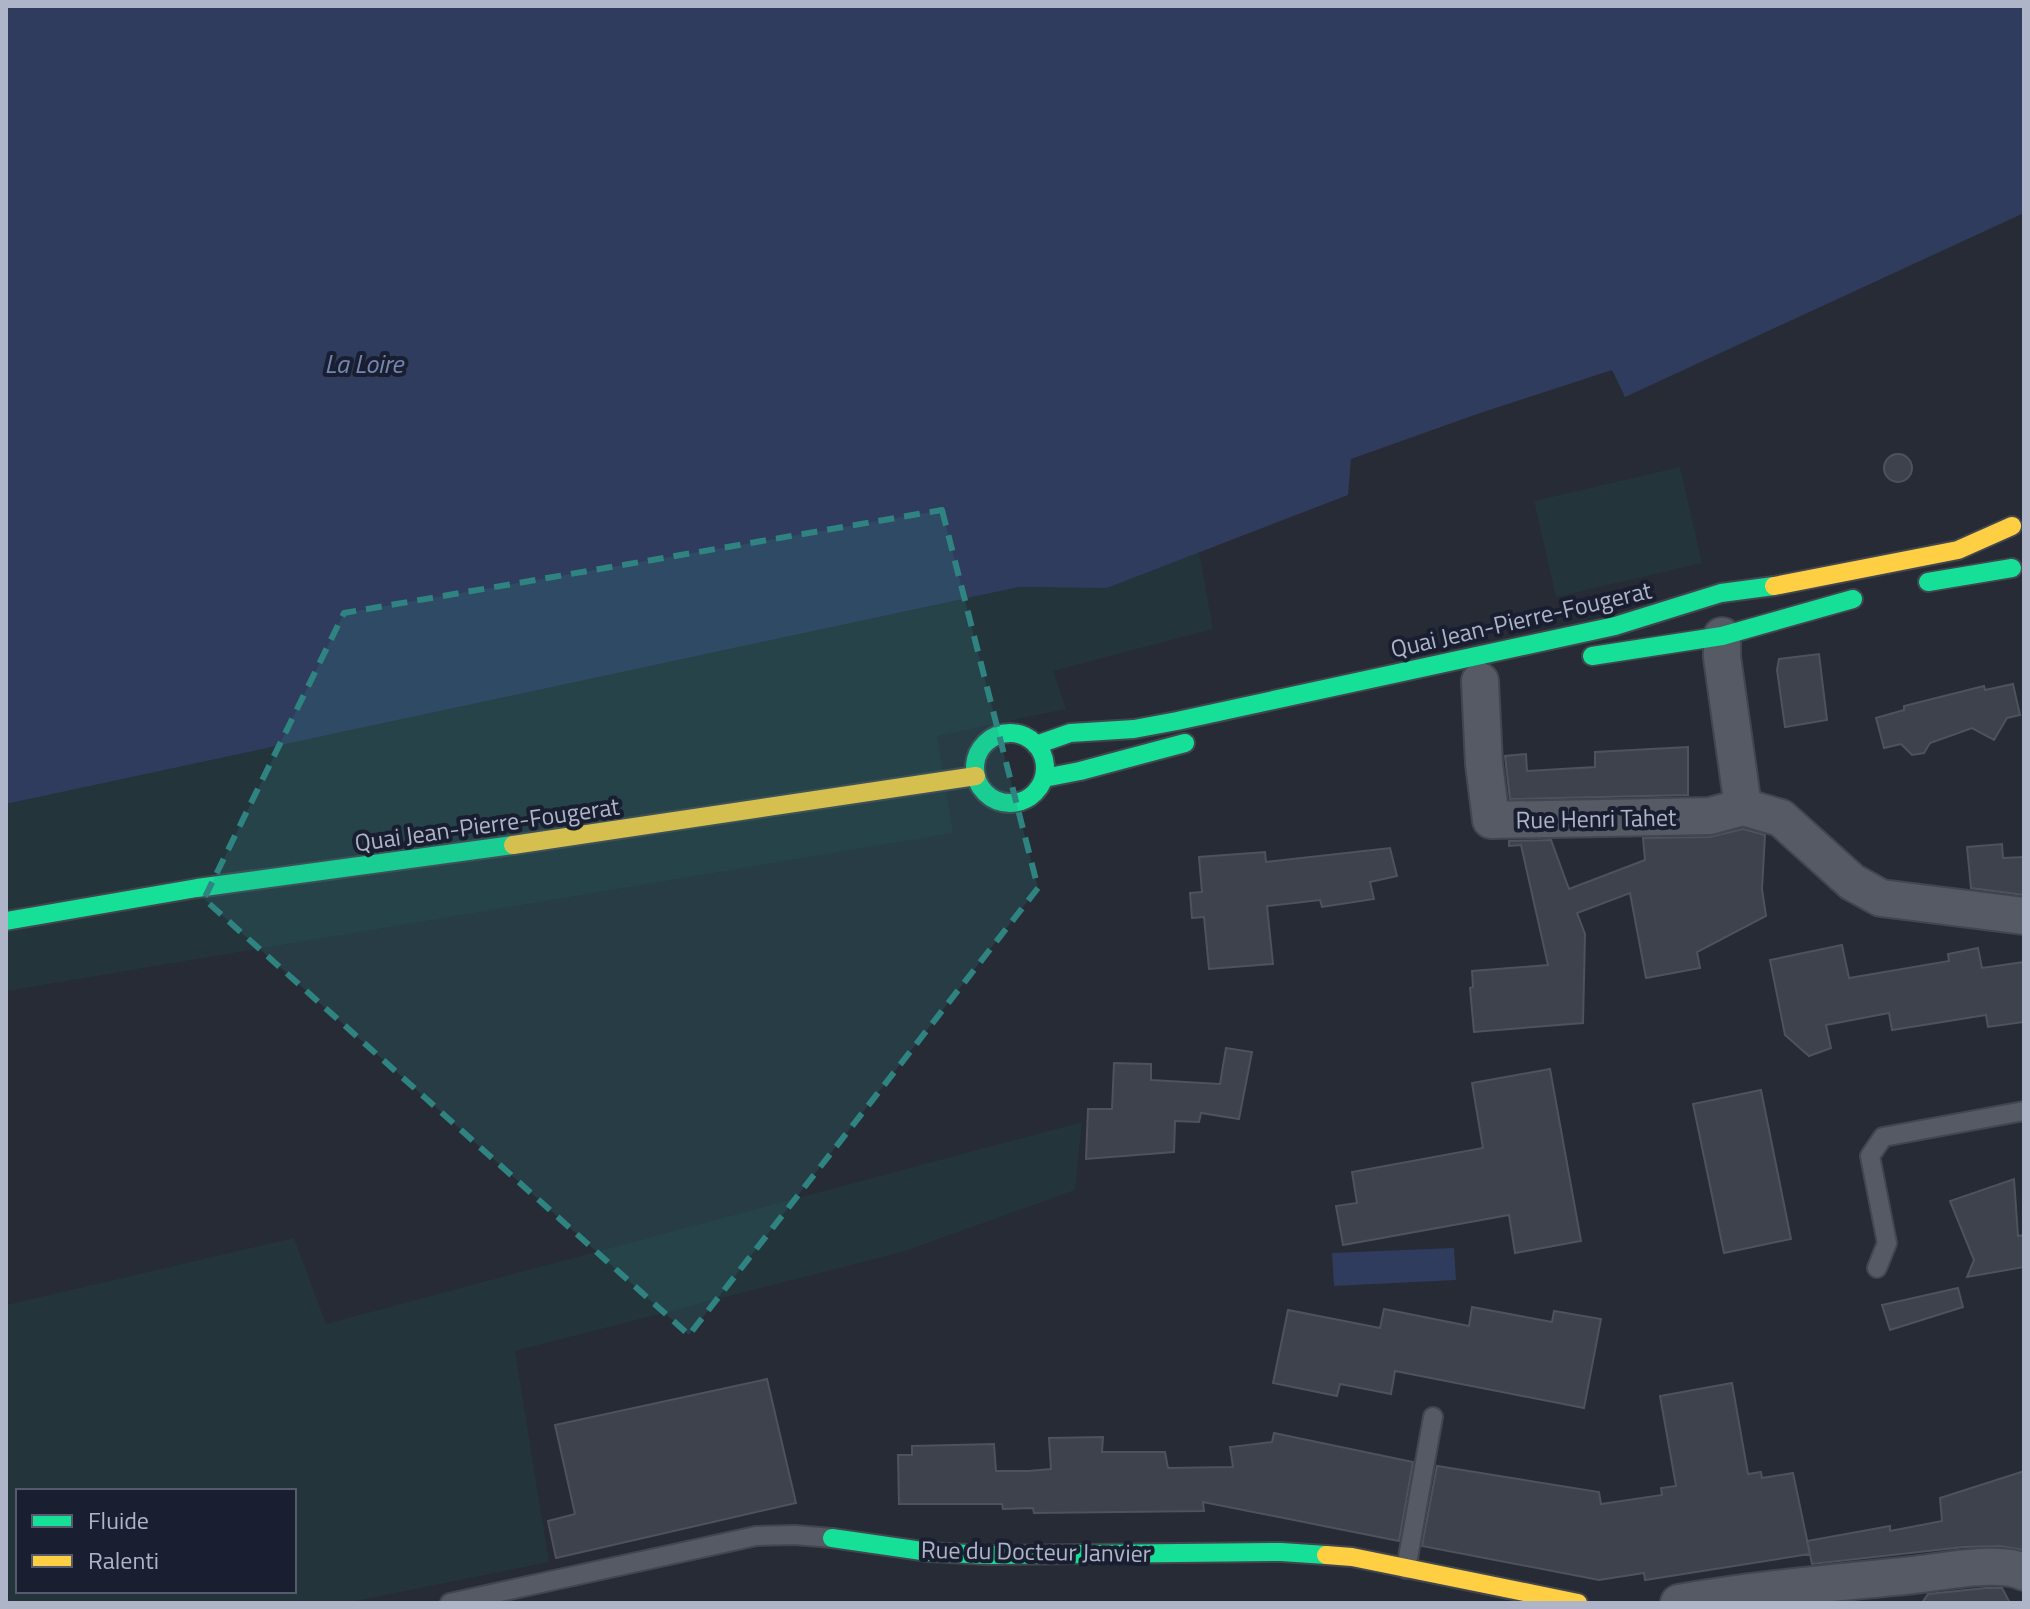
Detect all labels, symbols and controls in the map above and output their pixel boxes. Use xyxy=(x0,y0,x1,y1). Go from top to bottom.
water label: La Loire xyxy=(325,344,405,383)
street label: Quai Jean-Pierre-Fougerat xyxy=(1387,571,1656,667)
street label: Quai Jean-Pierre-Fougerat xyxy=(352,788,622,860)
street label: Rue Henri Tahet xyxy=(1515,799,1677,837)
legend xyxy=(16,1489,296,1593)
text: Fluide xyxy=(88,1502,149,1538)
street label: Rue du Docteur Janvier xyxy=(921,1531,1151,1571)
text: Ralenti xyxy=(88,1542,159,1578)

